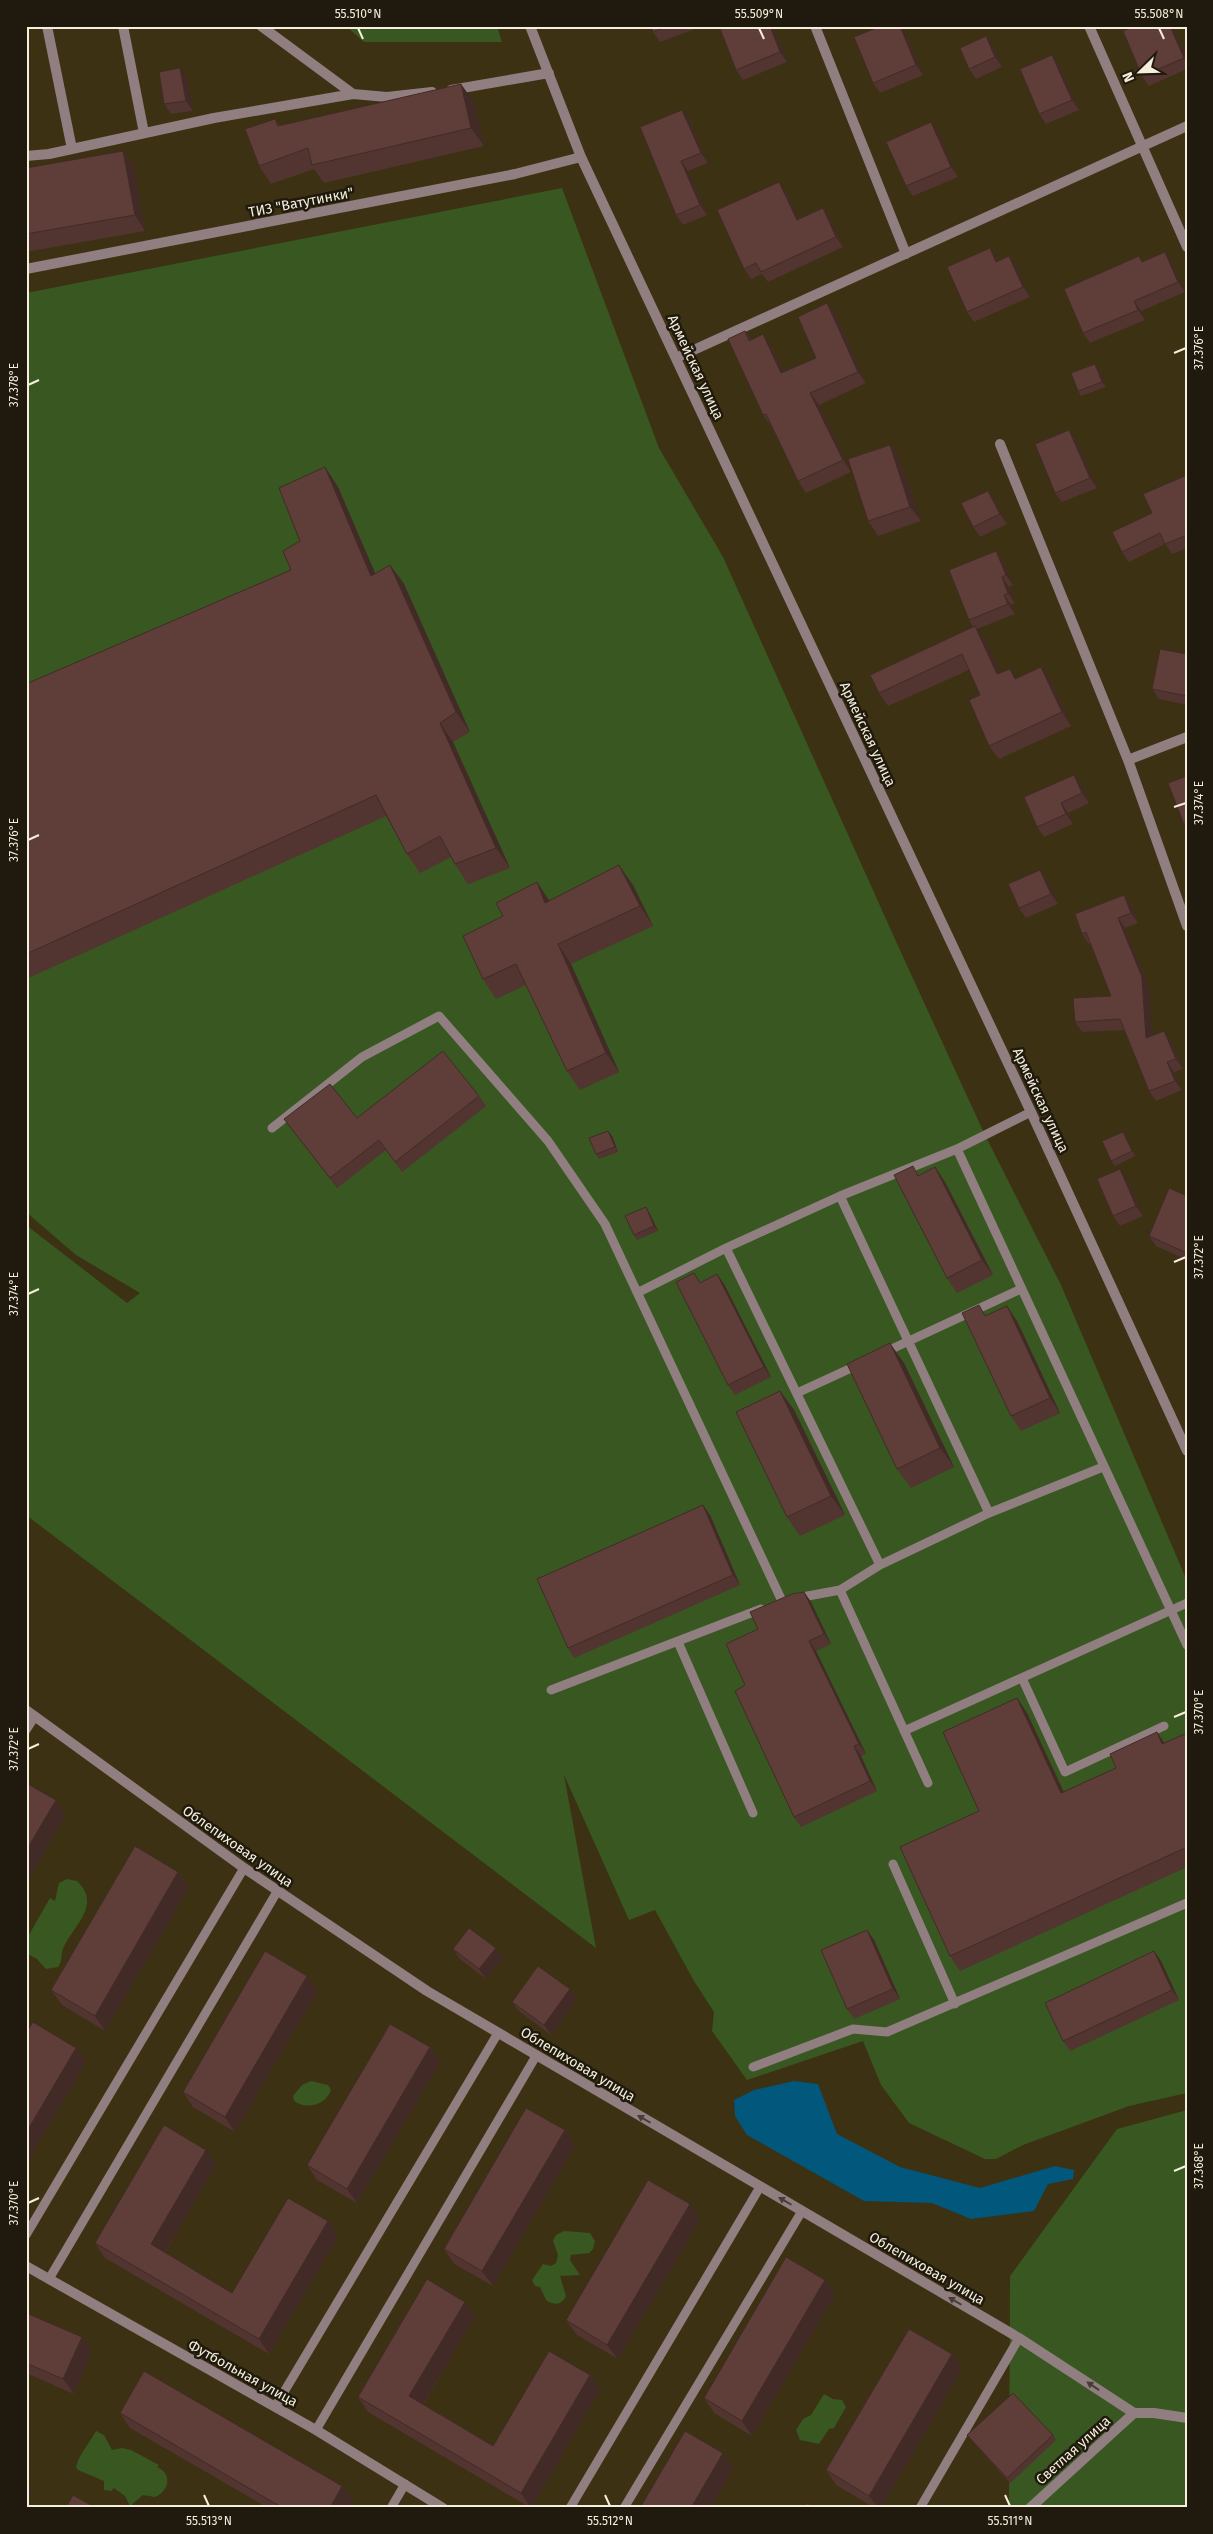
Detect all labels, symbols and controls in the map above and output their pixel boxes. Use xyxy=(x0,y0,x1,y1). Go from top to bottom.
text: 55.510°N xyxy=(335,7,381,21)
text: 55.509°N xyxy=(735,7,783,21)
text: 55.508°N xyxy=(1135,7,1183,21)
north arrow xyxy=(1116,48,1166,98)
text: N xyxy=(1119,69,1138,84)
street label: ТИЗ "Ватутинки" xyxy=(247,184,355,221)
street label: Армейская улица xyxy=(664,312,727,422)
text: 37.376°E xyxy=(1192,326,1206,370)
text: 37.378°E xyxy=(7,363,21,407)
street label: Армейская улица xyxy=(836,679,899,789)
text: 37.374°E xyxy=(1192,781,1206,825)
text: 37.376°E xyxy=(7,818,21,862)
street label: Армейская улица xyxy=(1009,1045,1072,1155)
text: 37.372°E xyxy=(1192,1235,1206,1279)
text: 37.374°E xyxy=(7,1272,21,1316)
text: 37.370°E xyxy=(1192,1690,1206,1734)
text: 37.372°E xyxy=(7,1727,21,1771)
street label: Облепиховая улица xyxy=(179,1802,296,1891)
street label: Облепиховая улица xyxy=(517,2023,638,2105)
one-way arrow xyxy=(638,2115,651,2124)
text: 37.368°E xyxy=(1192,2143,1206,2189)
text: 37.370°E xyxy=(7,2181,21,2225)
one-way arrow xyxy=(778,2197,791,2206)
street label: Облепиховая улица xyxy=(866,2228,988,2308)
one-way arrow xyxy=(949,2296,962,2305)
street label: Футбольная улица xyxy=(185,2336,300,2411)
one-way arrow xyxy=(1087,2381,1100,2391)
street label: Светлая улица xyxy=(1033,2412,1114,2488)
text: 55.513°N xyxy=(186,2514,232,2528)
text: 55.512°N xyxy=(587,2514,633,2528)
text: 55.511°N xyxy=(987,2514,1033,2528)

